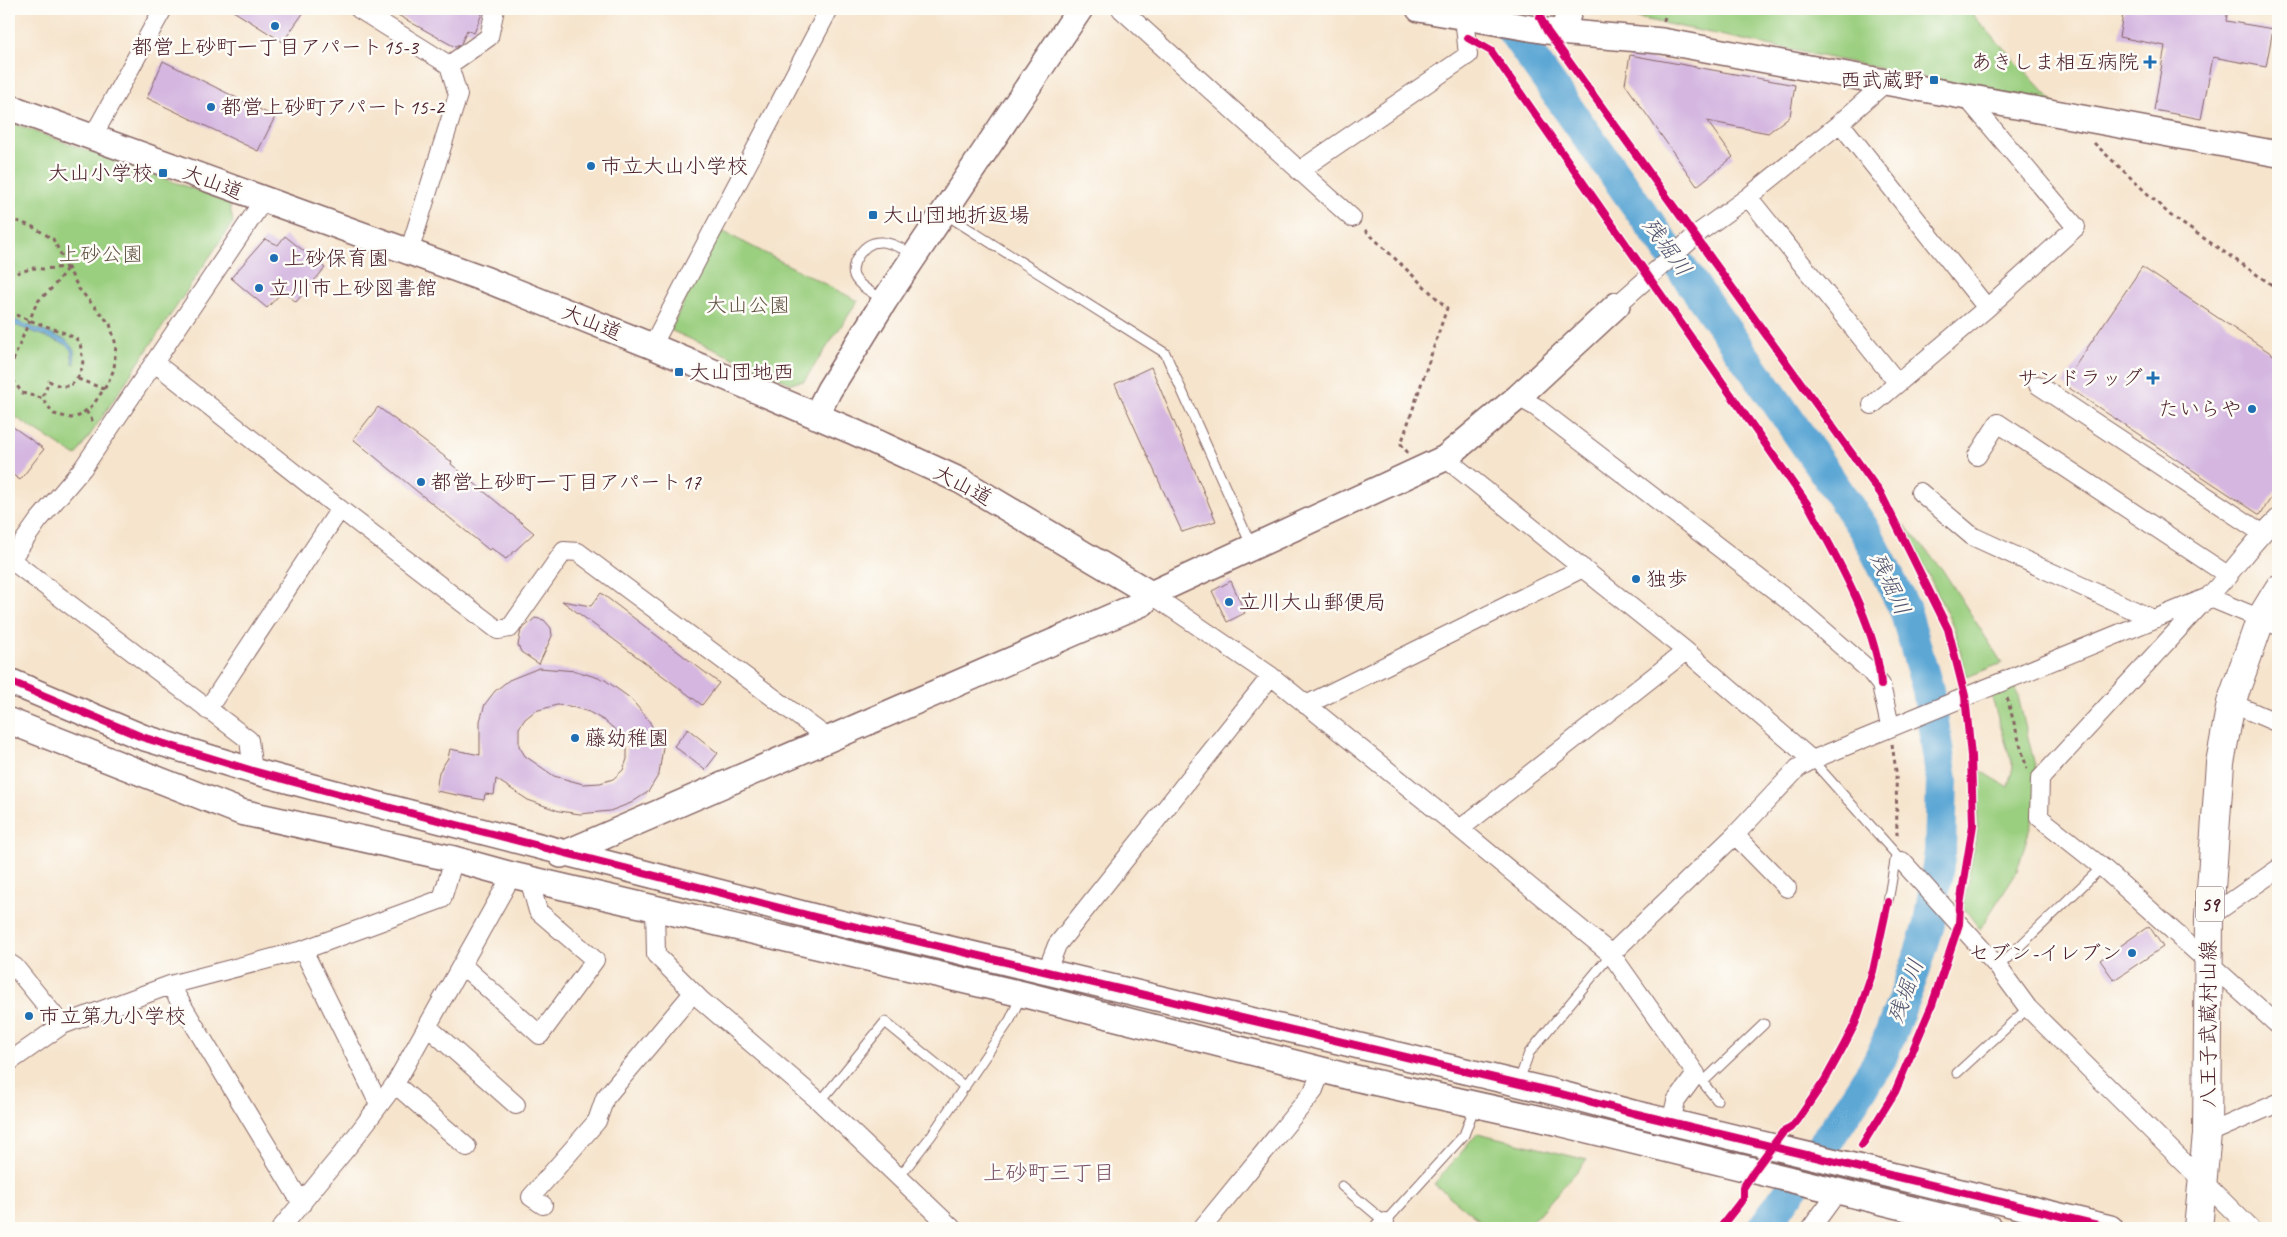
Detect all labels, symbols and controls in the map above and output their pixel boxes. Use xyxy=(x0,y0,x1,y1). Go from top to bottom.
marker: 都営上砂町一丁目アパート15-3 xyxy=(269,20,281,32)
place label: 都営上砂町一丁目アパート15-3 xyxy=(132,34,420,60)
place label: あきしま相互病院 xyxy=(1971,49,2139,75)
marker: あきしま相互病院 xyxy=(2143,55,2157,69)
place label: 西武蔵野 xyxy=(1840,67,1924,93)
marker: 西武蔵野 xyxy=(1928,74,1940,86)
place label: 都営上砂町アパート15-2 xyxy=(221,94,445,120)
marker: 都営上砂町アパート15-2 xyxy=(205,101,217,113)
place label: 市立大山小学校 xyxy=(601,153,748,179)
street label: 大山道 xyxy=(179,159,247,205)
place label: 大山小学校 xyxy=(48,160,153,186)
marker: 市立大山小学校 xyxy=(585,160,597,172)
marker: 大山小学校 xyxy=(157,167,169,179)
place label: 大山団地折返場 xyxy=(883,202,1030,228)
marker: 大山団地折返場 xyxy=(867,209,879,221)
water label: 残堀川 xyxy=(1636,212,1698,282)
park label: 上砂公園 xyxy=(59,241,143,267)
place label: 上砂保育園 xyxy=(284,245,389,271)
marker: 上砂保育園 xyxy=(268,252,280,264)
place label: 立川市上砂図書館 xyxy=(269,275,437,301)
marker: 立川市上砂図書館 xyxy=(253,282,265,294)
park label: 大山公園 xyxy=(706,292,790,318)
street label: 大山道 xyxy=(558,298,626,346)
place label: 大山団地西 xyxy=(689,359,794,385)
place label: サンドラッグ xyxy=(2017,365,2143,391)
marker: 大山団地西 xyxy=(673,366,685,378)
marker: サンドラッグ xyxy=(2147,372,2159,384)
place label: たいらや xyxy=(2158,396,2242,422)
marker: たいらや xyxy=(2246,403,2258,415)
street label: 大山道 xyxy=(929,459,997,511)
place label: 都営上砂町一丁目アパート17 xyxy=(431,469,702,495)
marker: 都営上砂町一丁目アパート17 xyxy=(415,476,427,488)
water label: 残堀川 xyxy=(1863,548,1917,620)
place label: 独歩 xyxy=(1646,566,1688,592)
marker: 独歩 xyxy=(1630,573,1642,585)
place label: 立川大山郵便局 xyxy=(1239,589,1386,615)
marker: 立川大山郵便局 xyxy=(1223,596,1235,608)
place label: 藤幼稚園 xyxy=(585,725,669,751)
marker: 藤幼稚園 xyxy=(569,732,581,744)
road number: 59 xyxy=(2196,886,2224,922)
place label: セブン-イレブン xyxy=(1968,940,2122,966)
street label: 八王子武蔵村山線 xyxy=(2195,940,2221,1108)
marker: セブン-イレブン xyxy=(2126,947,2138,959)
water label: 残堀川 xyxy=(1882,955,1930,1027)
place label: 市立第九小学校 xyxy=(39,1003,186,1029)
marker: 市立第九小学校 xyxy=(23,1010,35,1022)
district label: 上砂町三丁目 xyxy=(983,1159,1115,1187)

